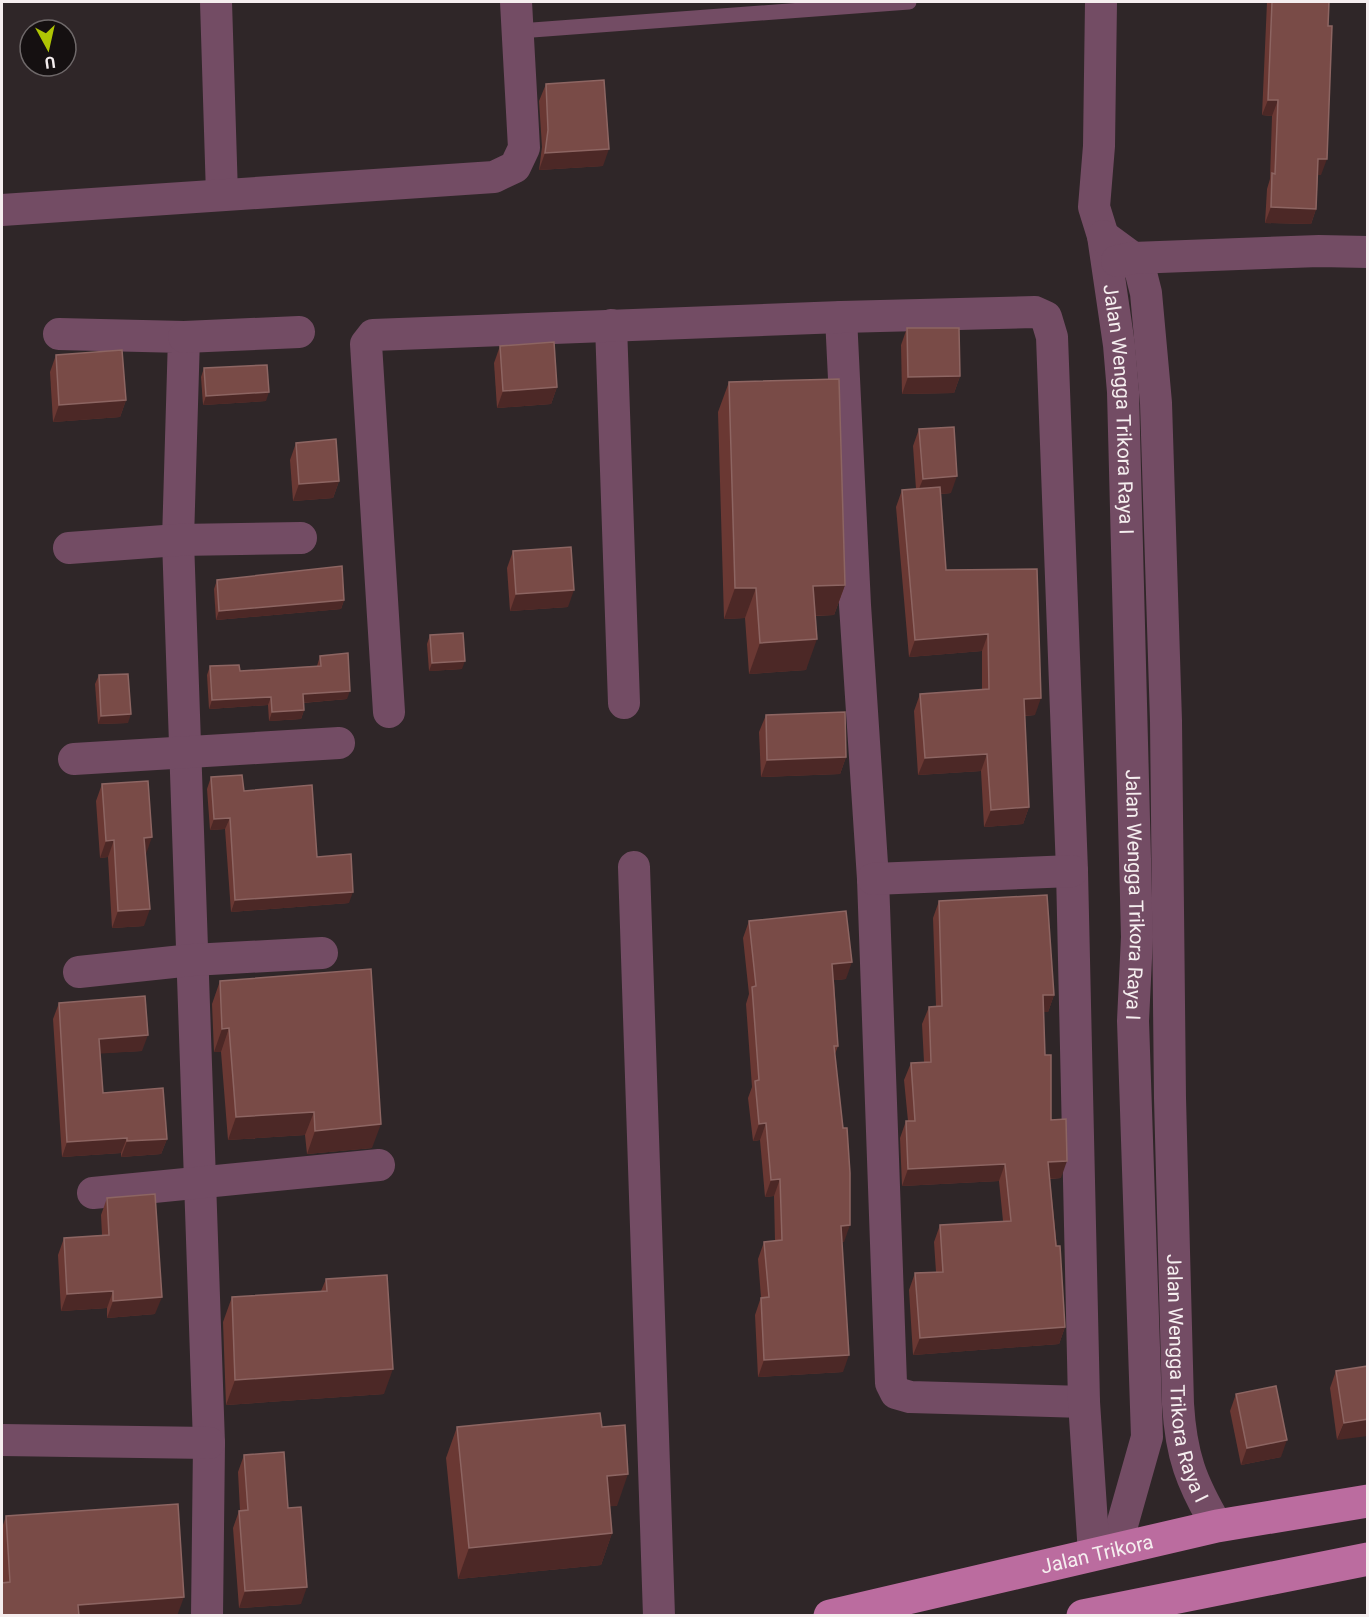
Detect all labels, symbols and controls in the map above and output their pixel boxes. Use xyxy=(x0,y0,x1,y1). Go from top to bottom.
north arrow xyxy=(18,18,78,78)
text: U xyxy=(43,52,57,73)
street label: Jalan Wengga Trikora Raya I xyxy=(1098,283,1139,535)
street label: Jalan Wengga Trikora Raya I xyxy=(1121,769,1149,1021)
street label: Jalan Wengga Trikora Raya I xyxy=(1162,1254,1214,1506)
street label: Jalan Trikora xyxy=(1038,1529,1156,1579)

